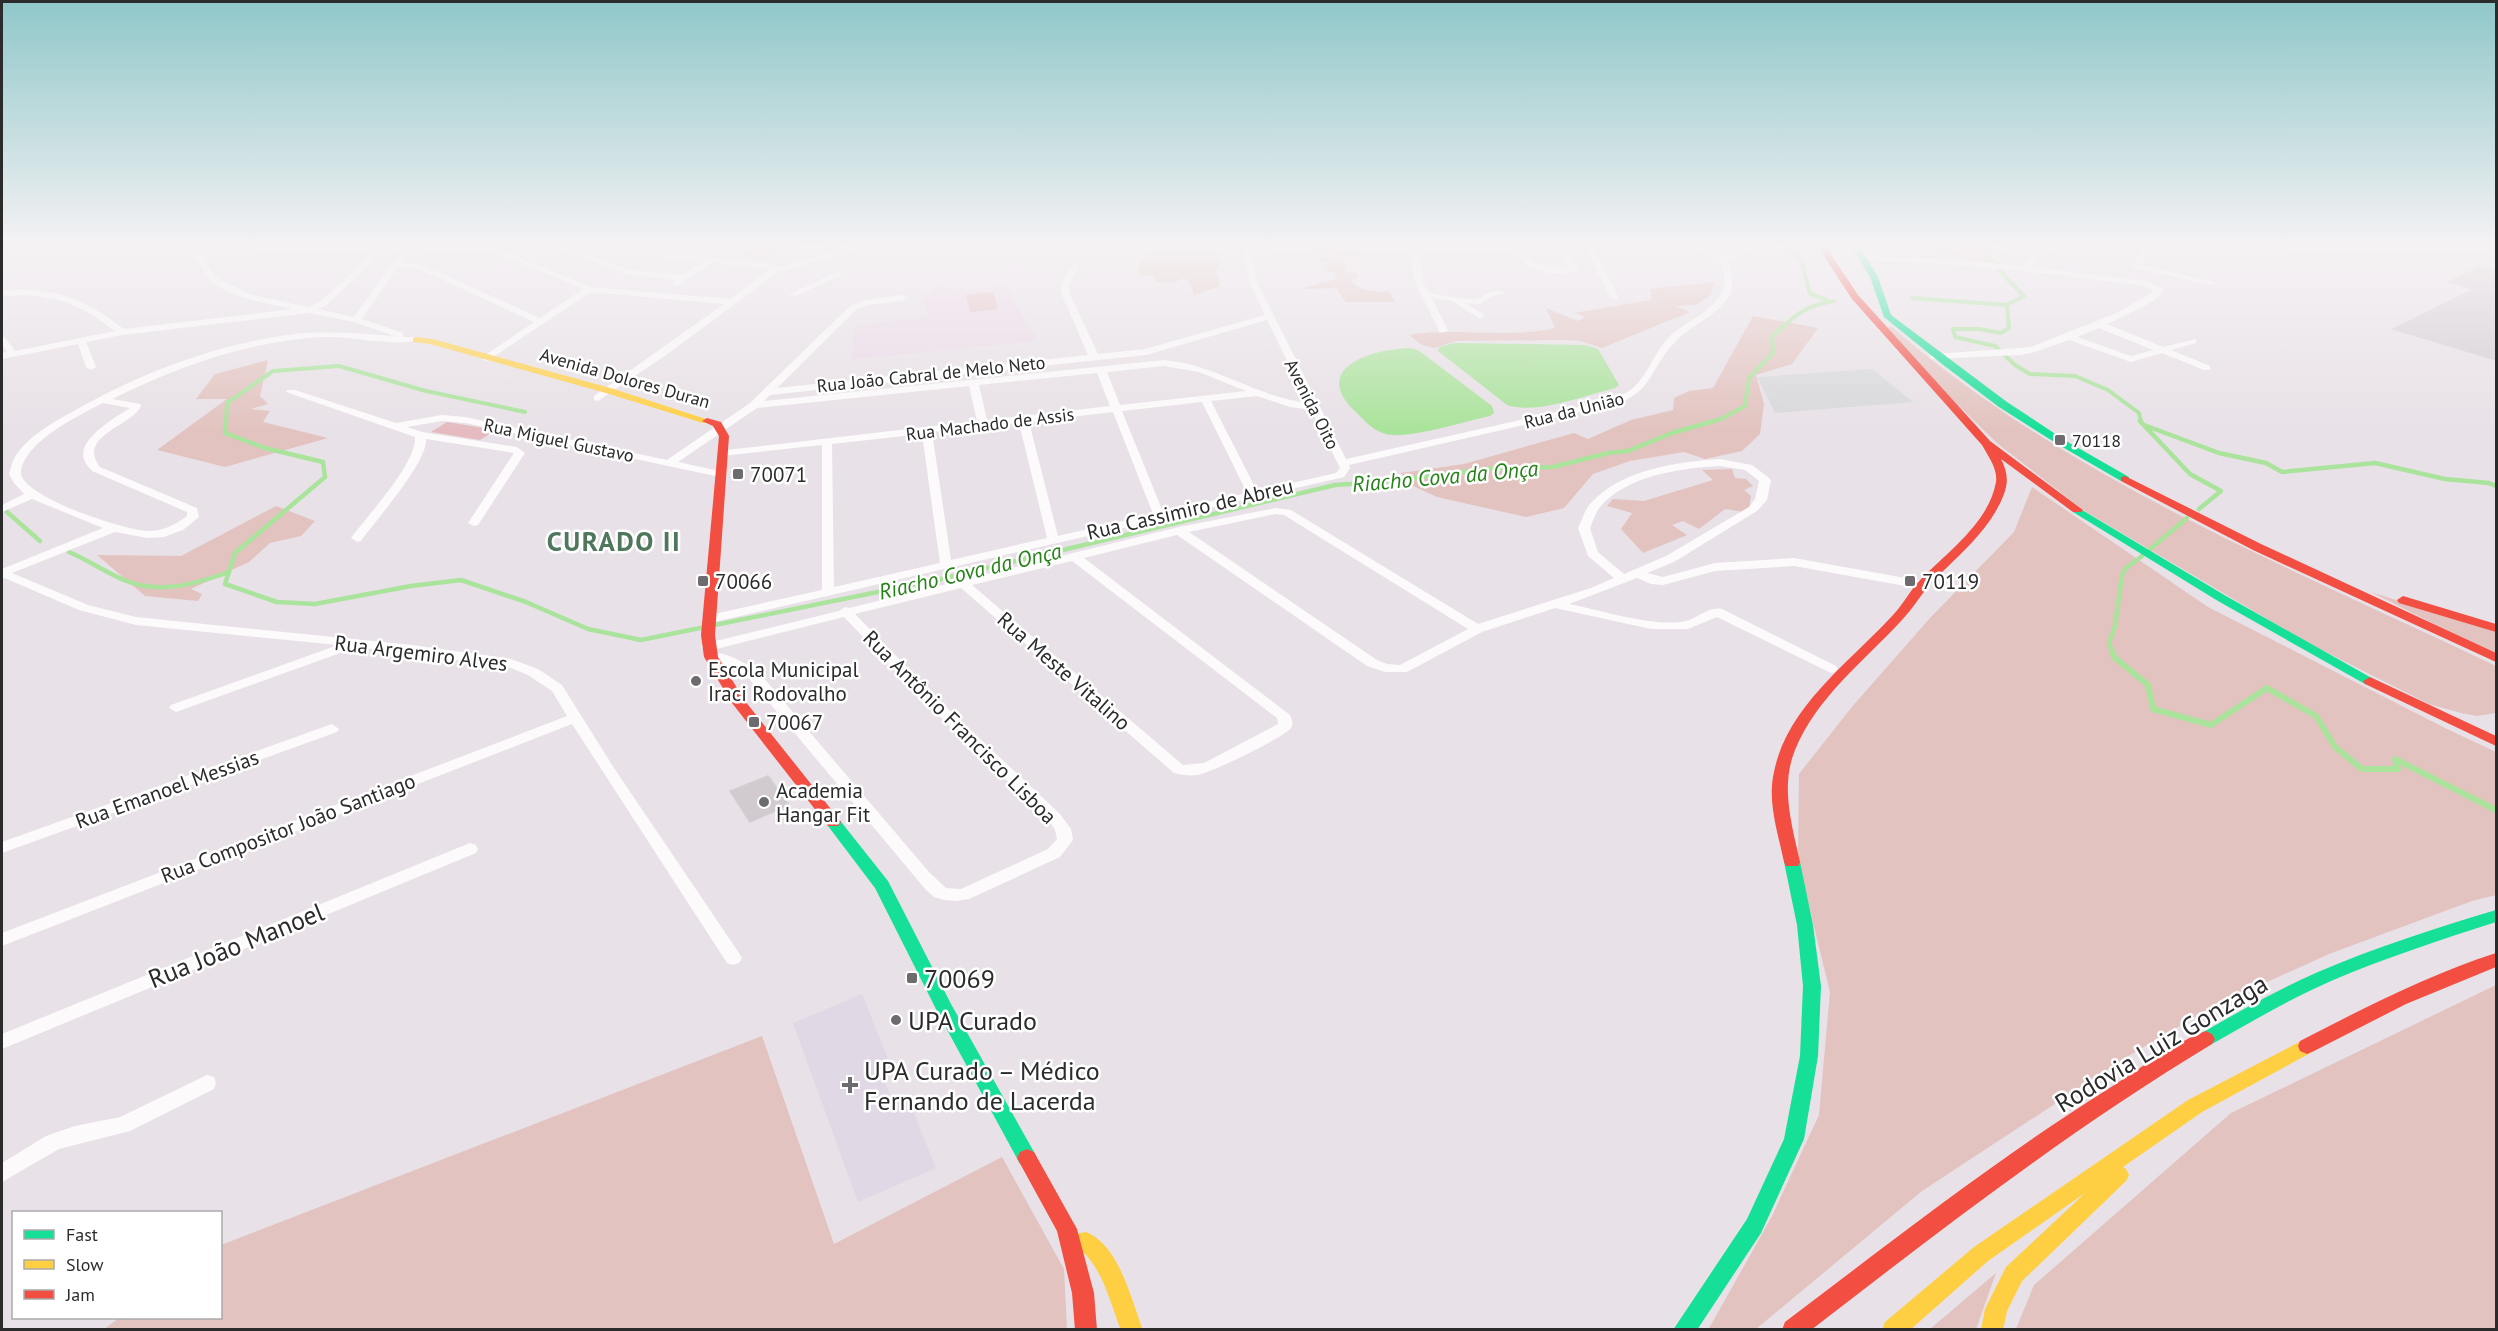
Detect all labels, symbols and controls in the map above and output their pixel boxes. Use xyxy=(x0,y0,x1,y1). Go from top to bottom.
street label: Avenida Dolores Duran xyxy=(537,343,713,413)
street label: Rua João Cabral de Melo Neto xyxy=(816,351,1046,397)
street label: Avenida Oito xyxy=(1279,355,1345,453)
street label: Rua da União xyxy=(1522,386,1626,434)
street label: Rua Machado de Assis xyxy=(905,402,1075,446)
street label: Rua Miguel Gustavo xyxy=(482,413,636,467)
place label: 70118 xyxy=(2072,429,2121,452)
marker: 70118 xyxy=(2053,433,2067,447)
water label: Riacho Cova da Onça xyxy=(1351,454,1540,498)
place label: 70071 xyxy=(750,461,807,488)
marker: 70071 xyxy=(731,467,745,481)
street label: Rua Cassimiro de Abreu xyxy=(1084,472,1296,546)
district label: CURADO II xyxy=(547,524,681,558)
water label: Riacho Cova da Onça xyxy=(876,536,1064,606)
place label: 70066 xyxy=(715,568,772,595)
place label: 70119 xyxy=(1922,568,1979,595)
marker: 70066 xyxy=(696,574,710,588)
marker: 70119 xyxy=(1903,574,1917,588)
street label: Rua Meste Vitalino xyxy=(992,606,1136,736)
street label: Rua Antônio Francisco Lisboa xyxy=(858,625,1062,829)
street label: Rua Argemiro Alves xyxy=(333,629,509,677)
place label: Escola Municipal Iraci Rodovalho xyxy=(708,656,859,707)
marker: Escola Municipal Iraci Rodovalho xyxy=(689,674,703,688)
place label: 70067 xyxy=(766,709,823,736)
marker: 70067 xyxy=(747,715,761,729)
street label: Rua Emanoel Messias xyxy=(72,743,262,835)
street label: Rua Compositor João Santiago xyxy=(157,767,419,889)
place label: Academia Hangar Fit xyxy=(776,777,870,828)
marker: Academia Hangar Fit xyxy=(757,795,771,809)
street label: Rua João Manoel xyxy=(143,895,329,995)
place label: 70069 xyxy=(924,962,995,995)
street label: Rodovia Luiz Gonzaga xyxy=(2049,966,2273,1120)
marker: 70069 xyxy=(905,971,919,985)
place label: UPA Curado xyxy=(908,1004,1037,1037)
marker: UPA Curado xyxy=(889,1013,903,1027)
place label: UPA Curado – Médico Fernando de Lacerda xyxy=(864,1054,1100,1117)
marker: UPA Curado – Médico Fernando de Lacerda xyxy=(841,1076,859,1094)
legend xyxy=(12,1211,222,1319)
text: Fast xyxy=(66,1223,98,1246)
text: Slow xyxy=(66,1253,104,1276)
text: Jam xyxy=(65,1283,95,1306)

